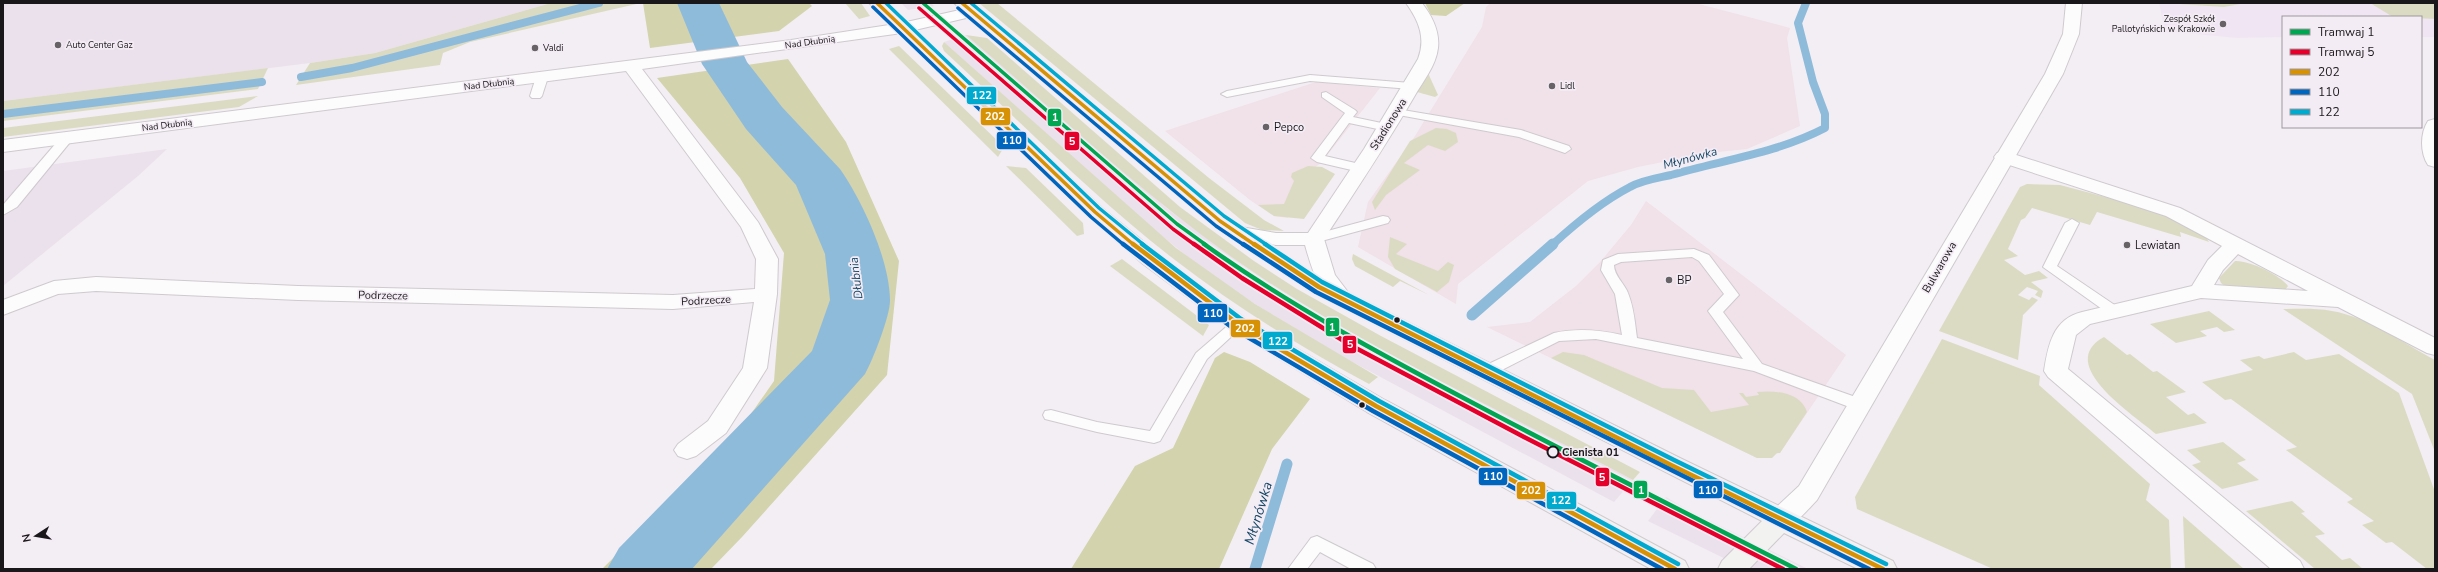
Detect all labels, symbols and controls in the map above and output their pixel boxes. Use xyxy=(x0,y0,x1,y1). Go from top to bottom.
place label: Zespół Szkół Pallotyńskich w Krakowie xyxy=(2112,13,2215,35)
legend xyxy=(2282,16,2422,128)
marker: Zespół Szkół Pallotyńskich w Krakowie xyxy=(2218,19,2228,29)
text: Tramwaj 1 xyxy=(2318,24,2375,40)
street label: Nad Dłubnią xyxy=(784,33,836,51)
place label: Auto Center Gaz xyxy=(66,39,133,51)
marker: Auto Center Gaz xyxy=(53,40,63,50)
place label: Valdi xyxy=(542,42,563,54)
marker: Valdi xyxy=(530,43,540,53)
text: Tramwaj 5 xyxy=(2318,44,2375,60)
text: 202 xyxy=(2318,64,2340,80)
street label: Nad Dłubnią xyxy=(463,75,515,93)
place label: Lidl xyxy=(1560,80,1575,92)
marker: Lidl xyxy=(1547,81,1557,91)
text: 110 xyxy=(2318,84,2340,100)
line badge: 122 xyxy=(966,86,997,105)
text: 122 xyxy=(972,88,992,103)
street label: Stadionowa xyxy=(1366,95,1410,153)
text: 122 xyxy=(2318,104,2340,120)
line badge: 202 xyxy=(980,107,1011,126)
line badge: 1 xyxy=(1047,108,1062,127)
text: 202 xyxy=(985,109,1005,124)
text: 1 xyxy=(1052,110,1058,125)
street label: Nad Dłubnią xyxy=(141,116,193,134)
place label: Pepco xyxy=(1274,120,1304,135)
marker: Pepco xyxy=(1261,122,1271,132)
line badge: 110 xyxy=(996,131,1027,150)
line badge: 5 xyxy=(1064,131,1080,151)
text: 110 xyxy=(1002,133,1022,148)
text: 5 xyxy=(1069,134,1076,149)
water label: Młynówka xyxy=(1661,143,1719,173)
place label: Lewiatan xyxy=(2135,238,2180,253)
street label: Bulwarowa xyxy=(1919,239,1960,296)
marker: Lewiatan xyxy=(2122,240,2132,250)
water label: Dłubnia xyxy=(845,256,867,300)
place label: BP xyxy=(1677,273,1691,288)
marker: BP xyxy=(1664,275,1674,285)
street label: Podrzecze xyxy=(358,288,408,303)
street label: Podrzecze xyxy=(681,292,732,309)
line badge: 110 xyxy=(1197,303,1228,323)
text: 110 xyxy=(1203,306,1223,321)
unlabelled marker xyxy=(1392,315,1402,325)
line badge: 1 xyxy=(1325,317,1340,337)
line badge: 202 xyxy=(1230,319,1261,338)
text: 1 xyxy=(1329,320,1335,335)
text: 202 xyxy=(1235,321,1255,336)
line badge: 122 xyxy=(1262,331,1293,350)
text: 122 xyxy=(1268,334,1288,349)
line badge: 5 xyxy=(1342,335,1357,354)
text: 5 xyxy=(1347,337,1354,352)
unlabelled marker xyxy=(1357,400,1367,410)
marker: Cienista 01 xyxy=(1546,445,1560,459)
place label: Cienista 01 xyxy=(1562,445,1619,460)
line badge: 110 xyxy=(1478,467,1508,486)
line badge: 5 xyxy=(1595,467,1610,487)
text: 110 xyxy=(1483,469,1503,484)
text: 5 xyxy=(1599,470,1606,485)
water label: Młynówka xyxy=(1240,479,1277,547)
line badge: 1 xyxy=(1633,480,1648,499)
line badge: 110 xyxy=(1693,480,1723,499)
line badge: 202 xyxy=(1516,481,1546,500)
text: 202 xyxy=(1521,483,1541,498)
text: 1 xyxy=(1638,483,1644,498)
text: 110 xyxy=(1698,483,1718,498)
line badge: 122 xyxy=(1546,491,1577,510)
text: 122 xyxy=(1551,493,1571,508)
north arrow xyxy=(16,516,56,556)
text: N xyxy=(19,532,35,544)

